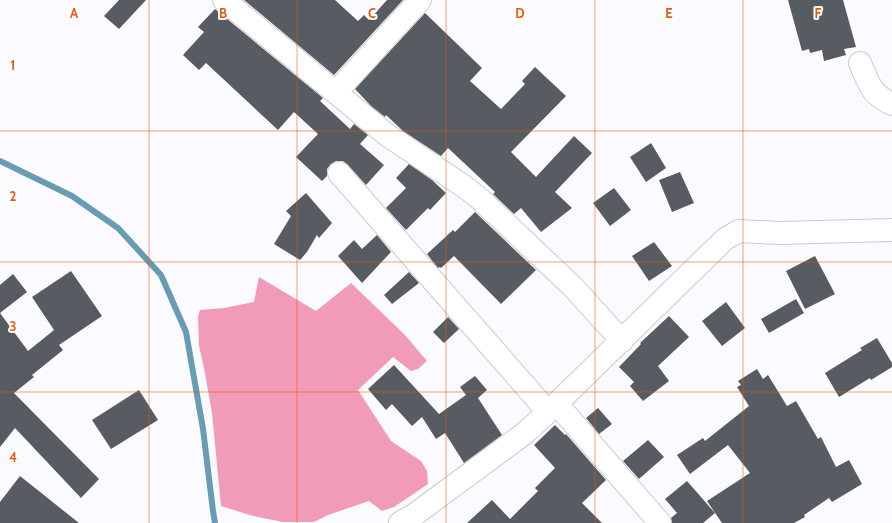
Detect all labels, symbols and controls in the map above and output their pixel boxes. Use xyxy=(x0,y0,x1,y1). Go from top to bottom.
text: A xyxy=(70,5,79,21)
text: B xyxy=(219,5,227,21)
text: C xyxy=(368,5,376,21)
text: D xyxy=(515,5,525,21)
text: E xyxy=(665,5,673,21)
text: F xyxy=(815,5,822,21)
text: 1 xyxy=(11,57,15,73)
text: 2 xyxy=(10,188,17,204)
text: 3 xyxy=(9,318,17,334)
text: 4 xyxy=(9,449,17,465)

